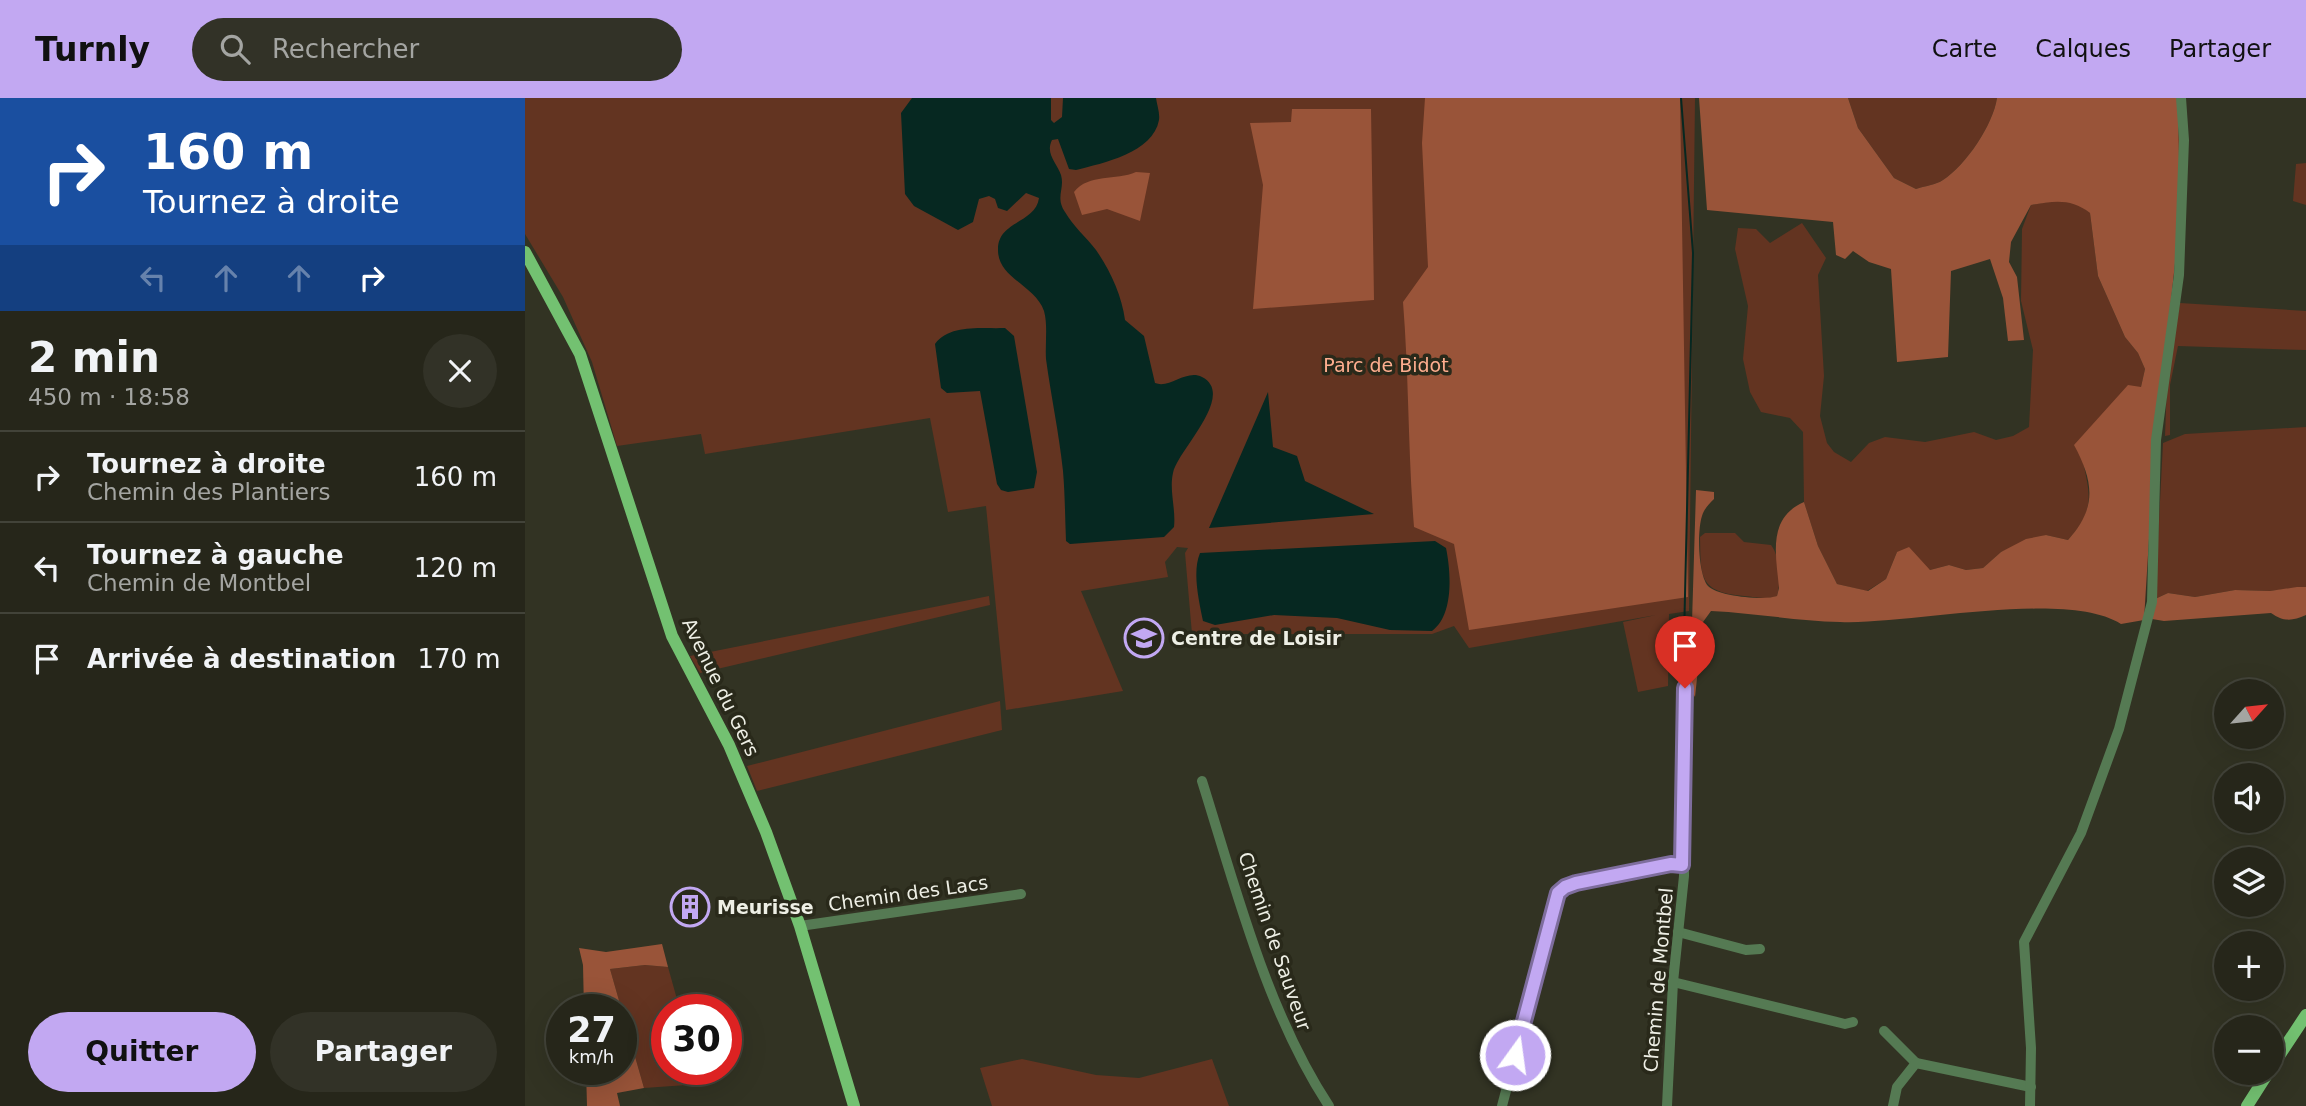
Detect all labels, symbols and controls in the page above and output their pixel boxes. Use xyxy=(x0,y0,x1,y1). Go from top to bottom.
search box xyxy=(192,18,682,81)
text: Turnly xyxy=(35,30,150,69)
icon: search xyxy=(216,30,254,68)
text: Rechercher xyxy=(272,34,419,64)
text: Carte xyxy=(1932,35,1997,63)
text: Calques xyxy=(2035,35,2131,63)
text: Partager xyxy=(2169,35,2271,63)
text: 160 m xyxy=(143,124,313,181)
icon: right xyxy=(28,126,119,217)
text: Tournez à droite xyxy=(143,183,400,221)
icon: left xyxy=(134,259,172,297)
icon: ahead xyxy=(207,259,245,297)
icon: ahead xyxy=(280,259,318,297)
icon: right xyxy=(353,259,391,297)
text: 2 min xyxy=(28,333,160,382)
button: close xyxy=(423,334,497,408)
park label: Parc de Bidot xyxy=(1323,354,1449,376)
text: 450 m · 18:58 xyxy=(28,384,190,410)
text: Tournez à droite xyxy=(87,449,326,479)
icon: right xyxy=(28,458,66,496)
text: 160 m xyxy=(414,462,497,492)
text: Chemin des Plantiers xyxy=(87,479,330,505)
text: Tournez à gauche xyxy=(87,540,344,570)
icon: left xyxy=(28,549,66,587)
text: 120 m xyxy=(414,553,497,583)
text: Chemin de Montbel xyxy=(87,570,311,596)
street label: Avenue du Gers xyxy=(678,614,764,760)
pin xyxy=(1655,616,1715,688)
school or university icon: Centre de Loisir xyxy=(1123,617,1165,659)
place label: Centre de Loisir xyxy=(1171,627,1342,649)
icon: arrive xyxy=(1666,627,1704,665)
icon: arrive xyxy=(28,640,66,678)
text: Arrivée à destination xyxy=(87,644,396,674)
text: 170 m xyxy=(417,644,501,674)
north arrow xyxy=(2214,679,2284,749)
map controls xyxy=(2214,679,2284,1085)
button: sound xyxy=(2214,763,2284,833)
button: layers xyxy=(2214,847,2284,917)
street label: Chemin de Sauveur xyxy=(1234,849,1316,1033)
street label: Chemin des Lacs xyxy=(827,871,989,915)
building icon: Meurisse xyxy=(669,886,711,928)
street label: Chemin de Montbel xyxy=(1639,887,1677,1073)
place label: Meurisse xyxy=(717,896,814,918)
button: + xyxy=(2214,931,2284,1001)
speed limit sign: 30 xyxy=(651,994,742,1085)
text: 27 xyxy=(567,1010,616,1050)
button: Quitter xyxy=(28,1012,256,1092)
button: Partager xyxy=(270,1012,497,1092)
button: − xyxy=(2214,1015,2284,1085)
position arrow xyxy=(1478,1018,1552,1092)
text: km/h xyxy=(569,1046,614,1067)

